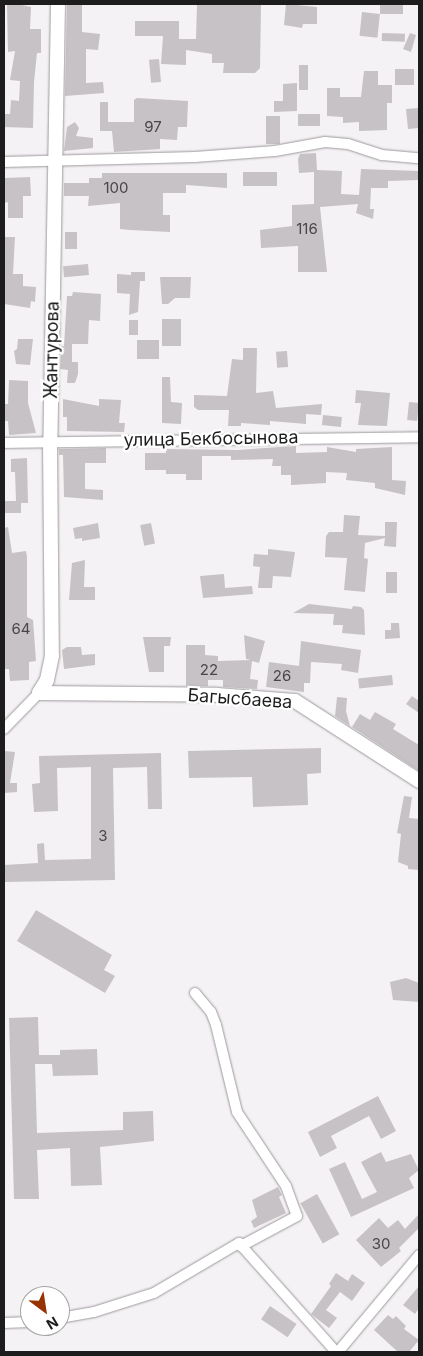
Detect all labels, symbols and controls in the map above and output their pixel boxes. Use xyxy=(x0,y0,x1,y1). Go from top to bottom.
house number: 97 xyxy=(144,118,162,136)
house number: 100 xyxy=(103,179,129,197)
house number: 116 xyxy=(296,220,318,238)
street label: Жантурова xyxy=(40,301,64,399)
street label: улица Бекбосынова xyxy=(123,427,299,451)
house number: 64 xyxy=(12,620,30,638)
house number: 22 xyxy=(200,661,218,679)
house number: 26 xyxy=(273,667,291,685)
street label: Багысбаева xyxy=(187,685,293,713)
house number: 3 xyxy=(98,827,108,845)
house number: 30 xyxy=(372,1235,390,1253)
north arrow xyxy=(20,1286,70,1336)
text: N xyxy=(44,1313,61,1333)

